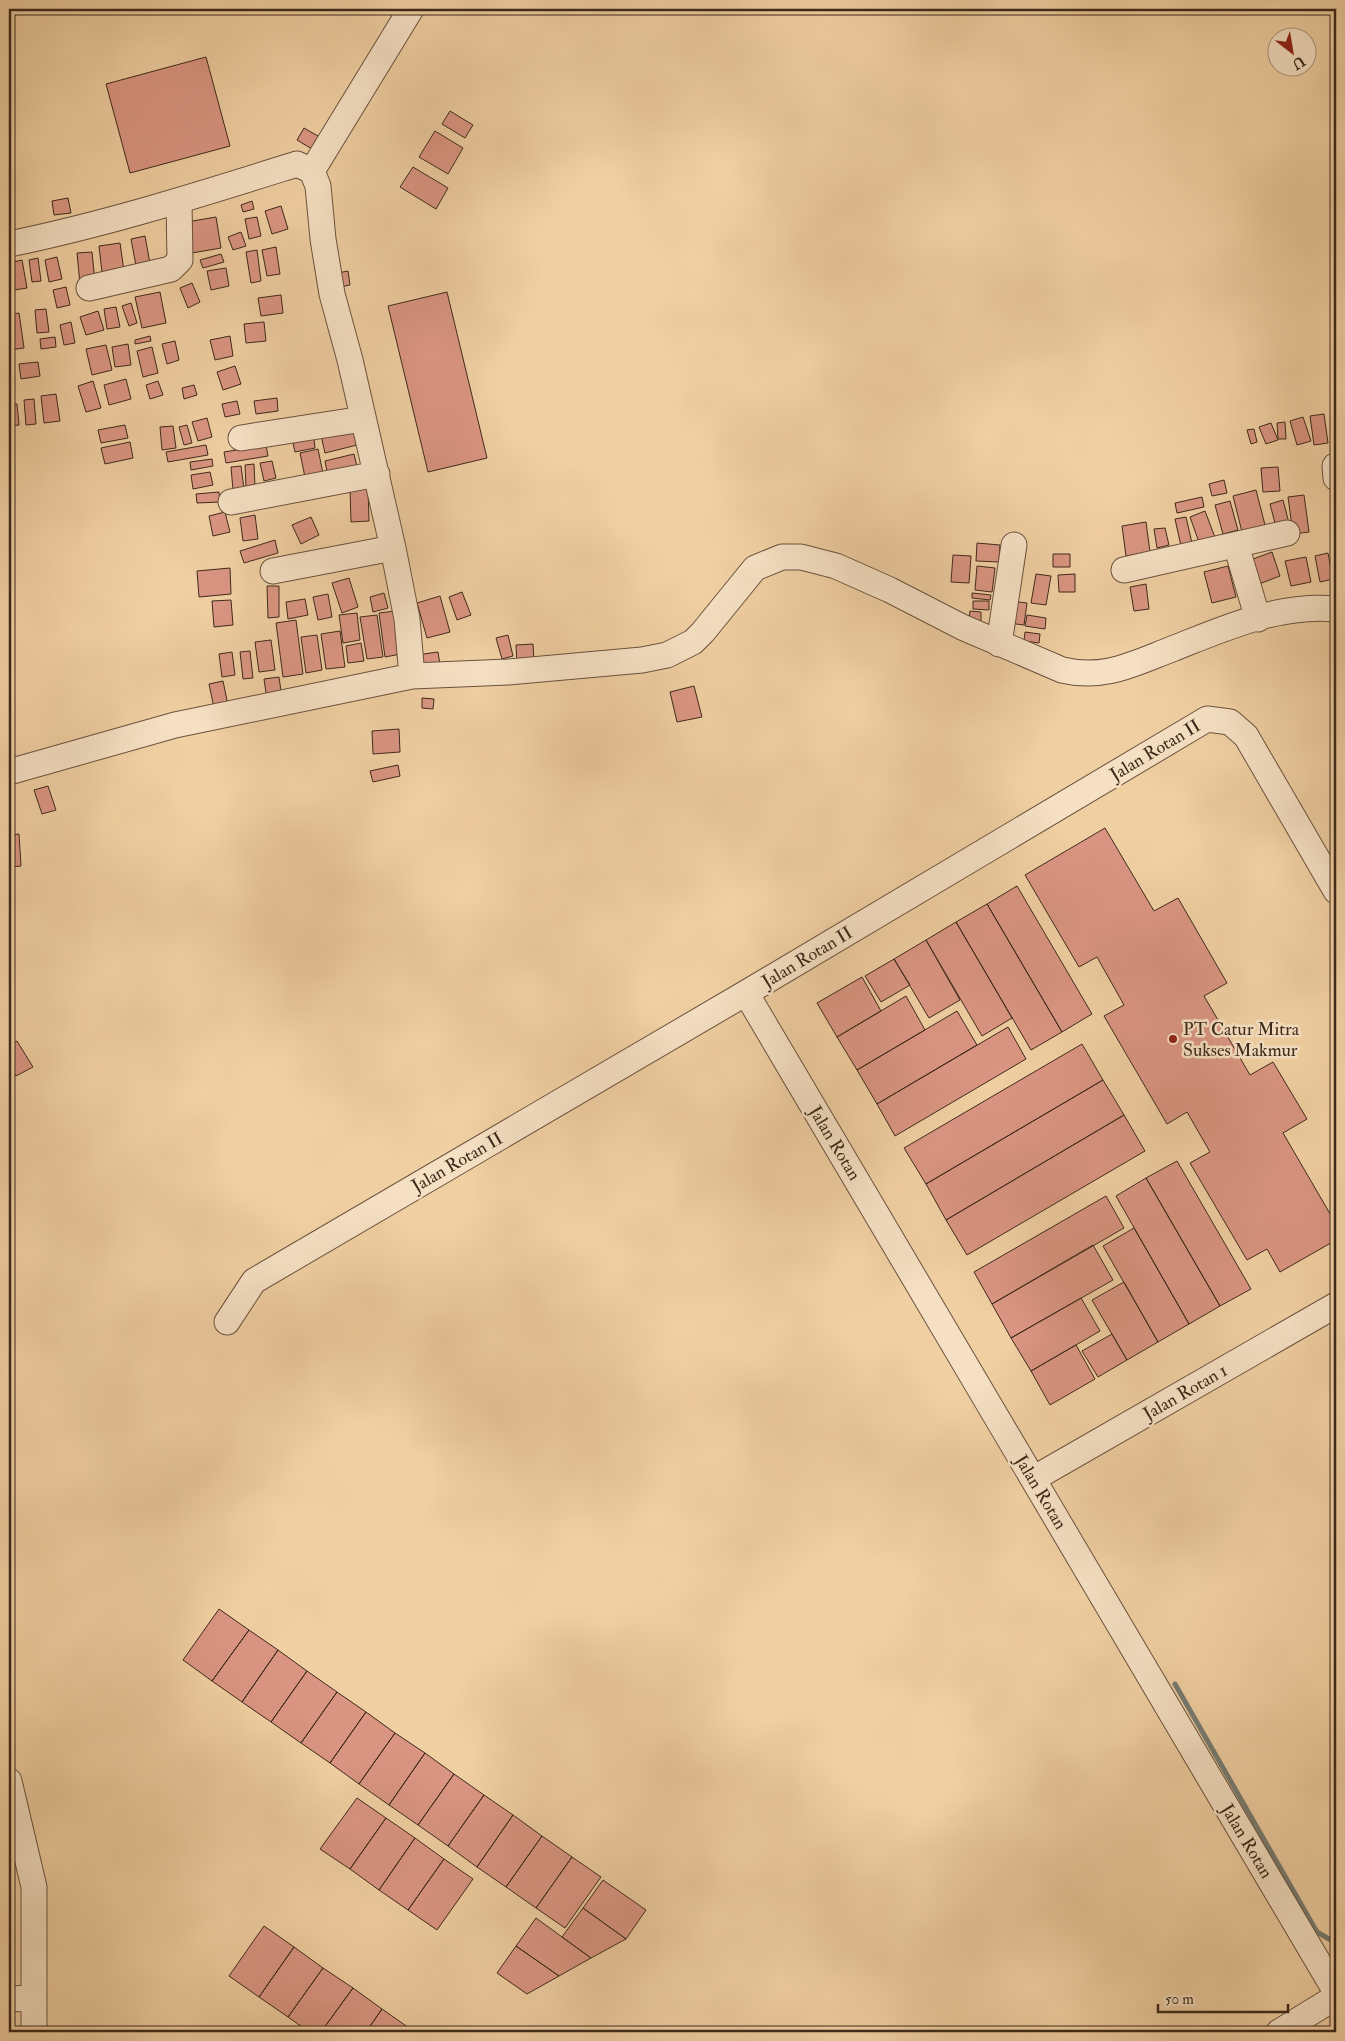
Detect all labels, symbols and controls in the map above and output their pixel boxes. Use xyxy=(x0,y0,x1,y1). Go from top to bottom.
north arrow xyxy=(1268,28,1318,78)
text: U xyxy=(1289,52,1308,73)
street label: Jalan Rotan II xyxy=(1105,714,1205,787)
street label: Jalan Rotan II xyxy=(757,921,857,994)
place label: PT Catur Mitra Sukses Makmur xyxy=(1183,1018,1300,1062)
marker: PT Catur Mitra Sukses Makmur xyxy=(1167,1033,1179,1045)
street label: Jalan Rotan xyxy=(803,1101,866,1185)
street label: Jalan Rotan II xyxy=(407,1127,507,1198)
street label: Jalan Rotan 1 xyxy=(1138,1359,1231,1426)
street label: Jalan Rotan xyxy=(1009,1450,1072,1534)
street label: Jalan Rotan xyxy=(1215,1799,1278,1883)
scale bar xyxy=(1158,1981,1288,2013)
text: 50 m xyxy=(1165,1990,1194,2009)

